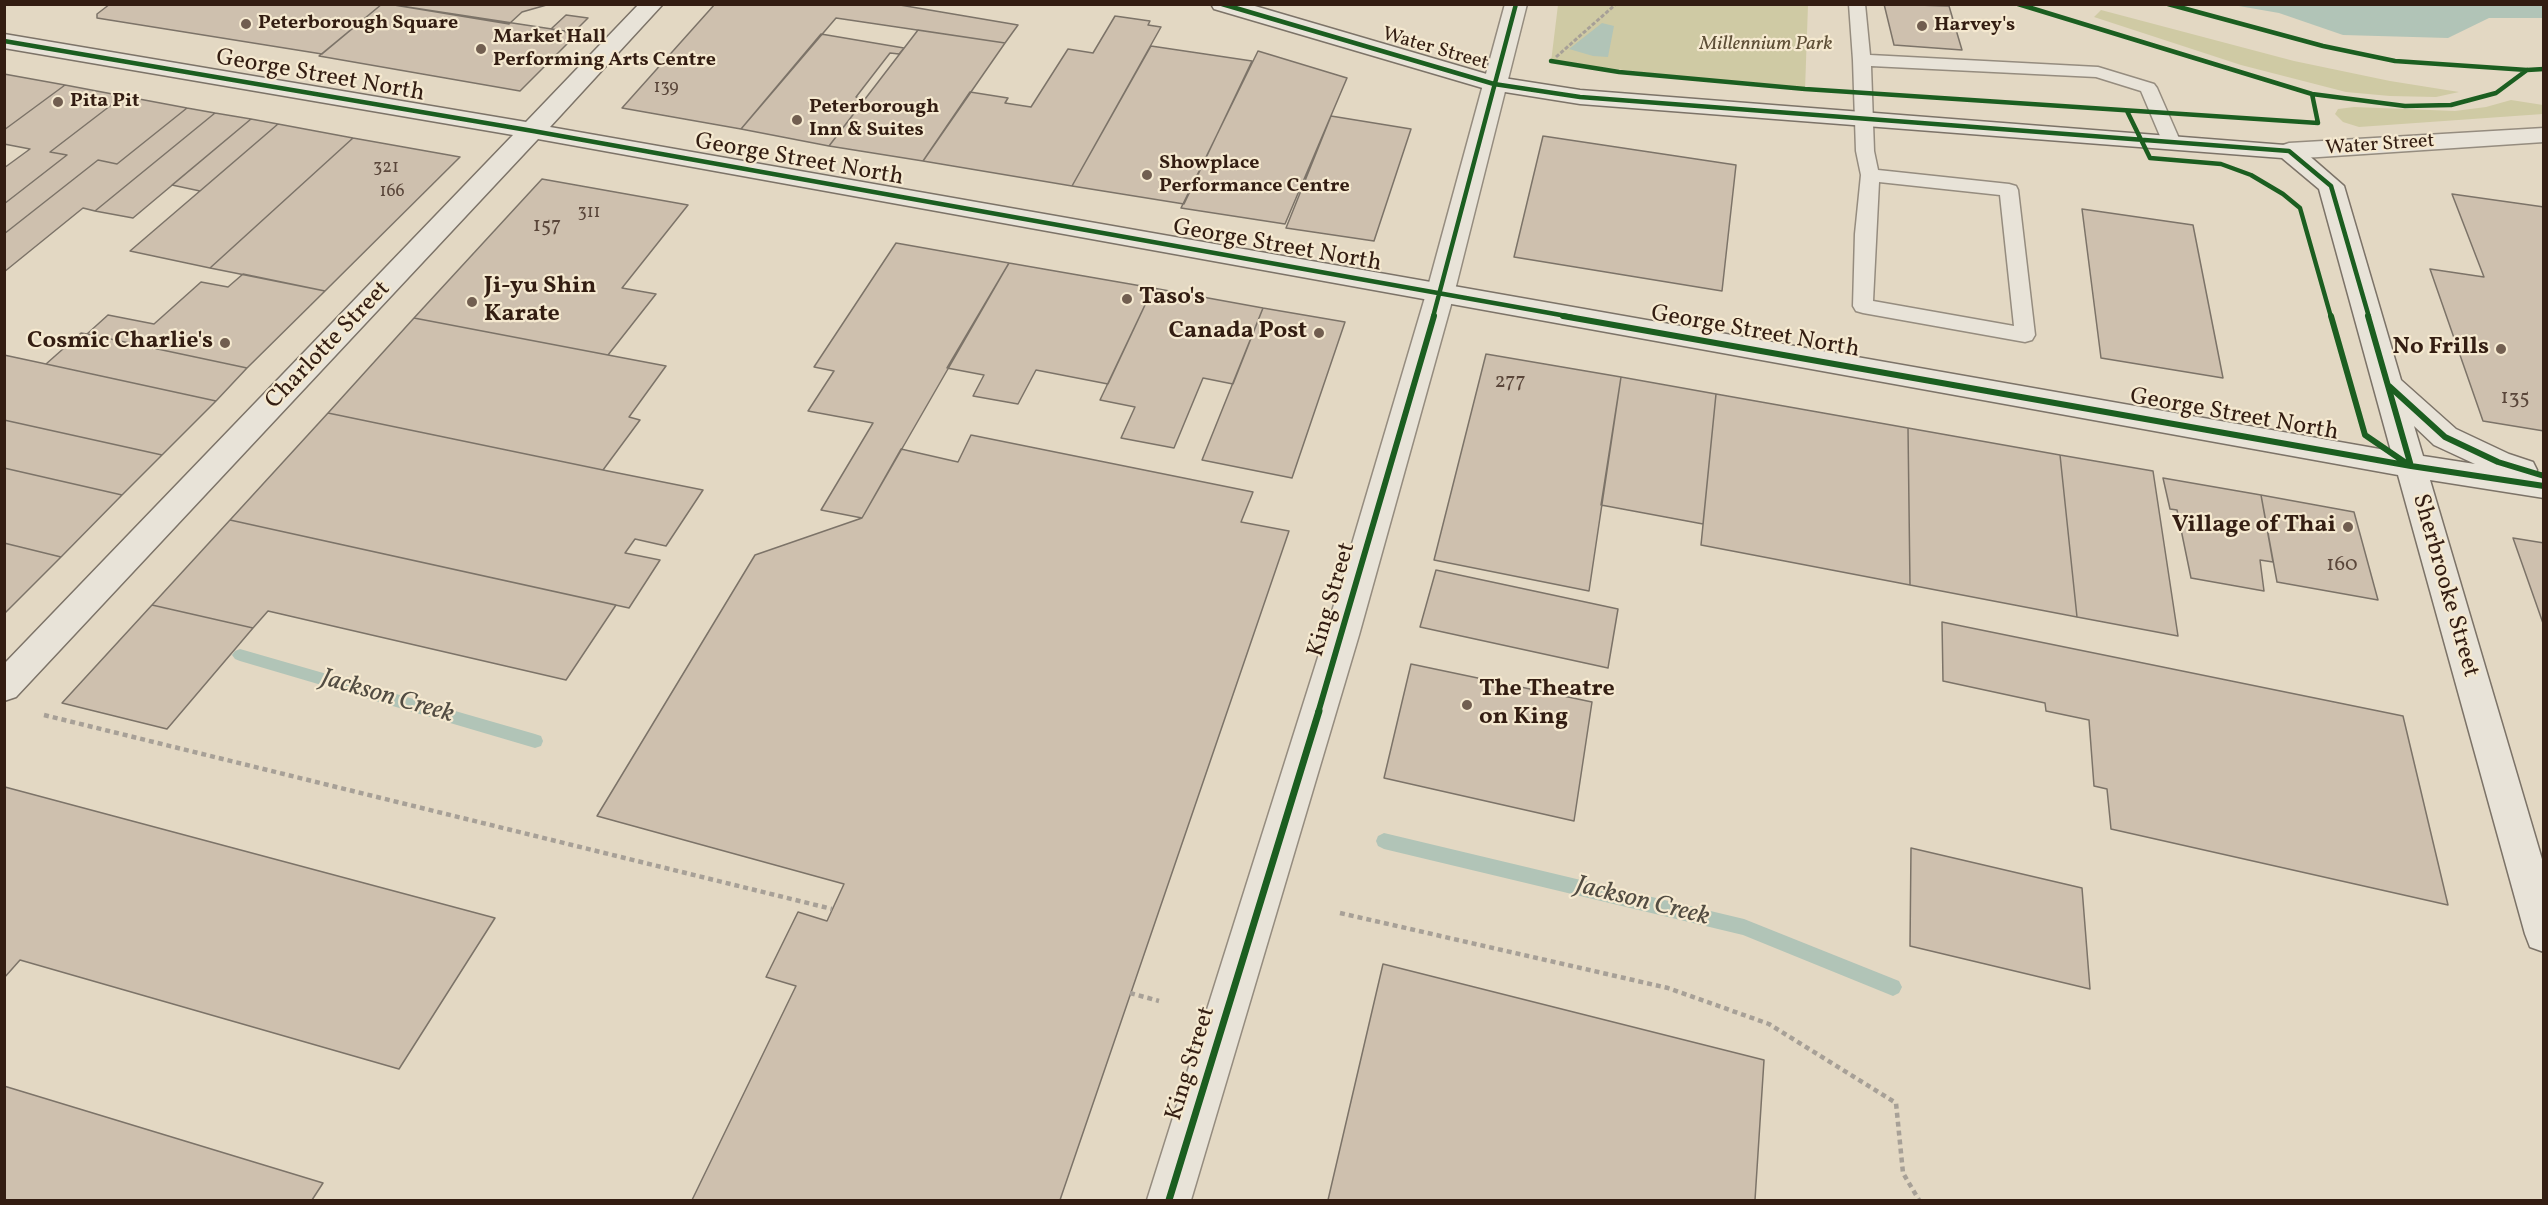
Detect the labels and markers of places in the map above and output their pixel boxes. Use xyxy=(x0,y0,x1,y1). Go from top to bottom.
place label: Peterborough Square xyxy=(258,12,458,36)
place label: Harvey's xyxy=(1934,14,2015,38)
marker: Peterborough Square xyxy=(239,17,253,31)
marker: Harvey's xyxy=(1915,19,1929,33)
place label: Market Hall Performing Arts Centre xyxy=(493,26,716,73)
marker: Market Hall Performing Arts Centre xyxy=(474,42,488,56)
place label: Pita Pit xyxy=(70,90,140,114)
marker: Pita Pit xyxy=(51,95,65,109)
place label: Peterborough Inn & Suites xyxy=(809,96,939,143)
marker: Peterborough Inn & Suites xyxy=(790,113,804,127)
place label: Showplace Performance Centre xyxy=(1159,152,1350,199)
marker: Showplace Performance Centre xyxy=(1140,168,1154,182)
place label: Ji-yu Shin Karate xyxy=(484,274,596,330)
place label: Taso's xyxy=(1139,285,1205,313)
marker: Taso's xyxy=(1120,292,1134,306)
marker: Ji-yu Shin Karate xyxy=(465,295,479,309)
place label: Canada Post xyxy=(1169,319,1307,347)
marker: Canada Post xyxy=(1312,326,1326,340)
place label: Cosmic Charlie's xyxy=(27,329,213,357)
place label: No Frills xyxy=(2393,335,2489,363)
marker: Cosmic Charlie's xyxy=(218,336,232,350)
marker: No Frills xyxy=(2494,342,2508,356)
place label: Village of Thai xyxy=(2172,513,2336,541)
marker: Village of Thai xyxy=(2341,520,2355,534)
place label: The Theatre on King xyxy=(1479,677,1615,733)
marker: The Theatre on King xyxy=(1460,698,1474,712)

